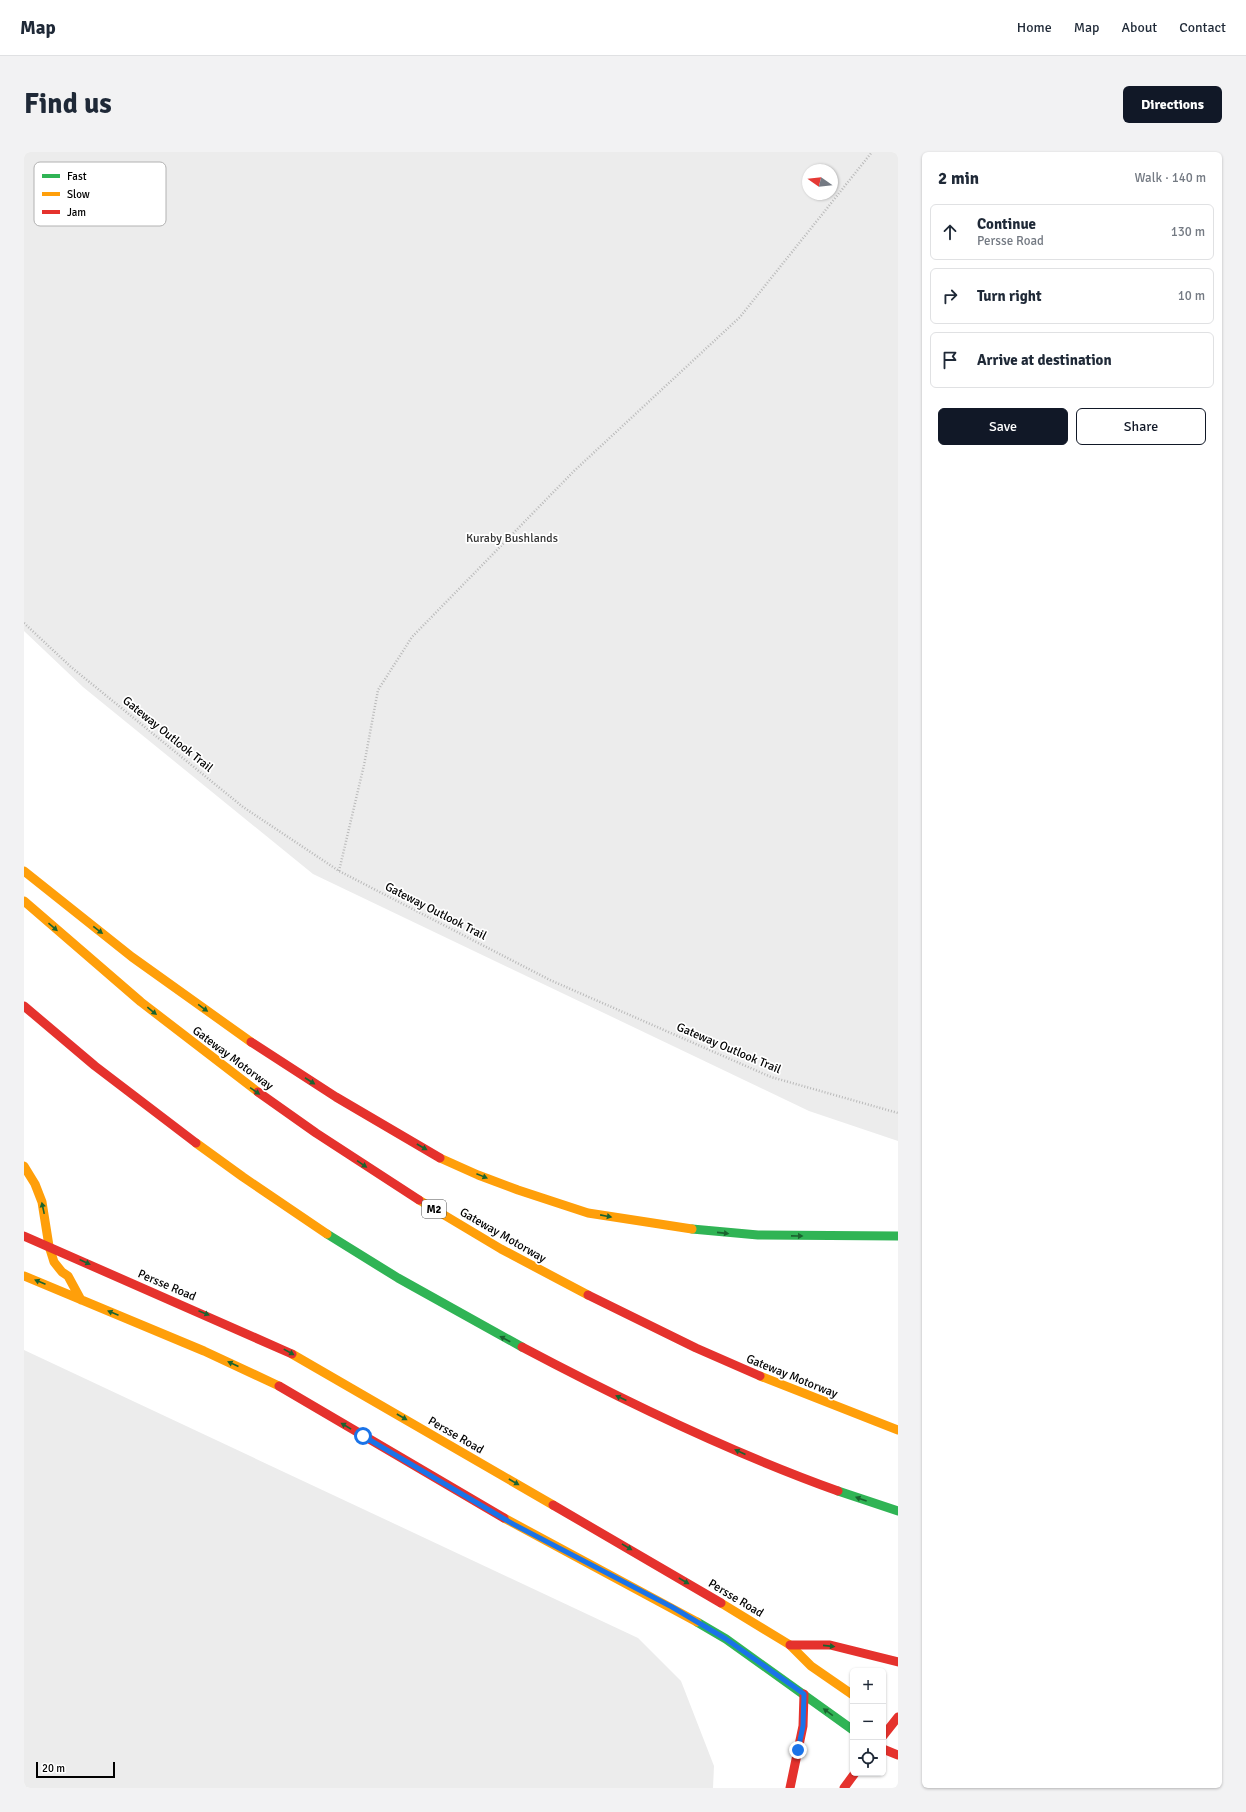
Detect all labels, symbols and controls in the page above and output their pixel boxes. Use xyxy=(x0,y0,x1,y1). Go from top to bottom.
text: Map xyxy=(20,16,56,40)
text: Home xyxy=(1017,19,1052,36)
text: Map xyxy=(1074,19,1099,36)
text: About xyxy=(1121,19,1157,36)
text: Contact xyxy=(1179,19,1226,36)
button: Directions xyxy=(1123,86,1222,123)
text: Find us xyxy=(24,87,112,121)
legend xyxy=(34,162,166,226)
north arrow xyxy=(802,164,838,200)
text: 2 min xyxy=(938,168,979,189)
text: Fast xyxy=(67,170,87,183)
text: Walk · 140 m xyxy=(1135,170,1206,186)
text: Slow xyxy=(67,188,90,201)
text: Jam xyxy=(67,206,86,219)
text: Continue xyxy=(977,215,1036,233)
icon: ahead xyxy=(939,221,961,243)
text: 130 m xyxy=(1171,224,1205,240)
text: Persse Road xyxy=(977,233,1044,249)
icon: right xyxy=(939,285,961,307)
text: Turn right xyxy=(977,287,1042,305)
text: 10 m xyxy=(1178,288,1205,304)
icon: arrive xyxy=(939,349,961,371)
text: Arrive at destination xyxy=(977,351,1112,369)
button: Save xyxy=(938,408,1068,445)
button: Share xyxy=(1076,408,1206,445)
park label: Kuraby Bushlands xyxy=(466,531,558,546)
street label: Gateway Outlook Trail xyxy=(119,693,216,776)
street label: Gateway Outlook Trail xyxy=(382,879,490,944)
one-way arrow xyxy=(48,922,58,932)
one-way arrow xyxy=(93,926,104,935)
one-way arrow xyxy=(197,1004,208,1012)
one-way arrow xyxy=(147,1007,158,1016)
street label: Gateway Outlook Trail xyxy=(674,1020,784,1077)
street label: Gateway Motorway xyxy=(189,1023,276,1094)
one-way arrow xyxy=(305,1077,315,1085)
one-way arrow xyxy=(250,1086,261,1095)
one-way arrow xyxy=(416,1144,428,1151)
one-way arrow xyxy=(357,1160,367,1168)
one-way arrow xyxy=(477,1174,489,1180)
road number: M2 xyxy=(422,1200,446,1218)
one-way arrow xyxy=(40,1201,46,1214)
street label: Gateway Motorway xyxy=(457,1205,549,1266)
one-way arrow xyxy=(599,1213,612,1219)
one-way arrow xyxy=(717,1230,730,1236)
one-way arrow xyxy=(791,1233,804,1239)
one-way arrow xyxy=(79,1259,90,1265)
street label: Persse Road xyxy=(135,1266,198,1304)
one-way arrow xyxy=(33,1279,45,1285)
one-way arrow xyxy=(106,1310,118,1316)
one-way arrow xyxy=(199,1311,211,1317)
one-way arrow xyxy=(500,1336,511,1343)
one-way arrow xyxy=(283,1349,295,1356)
street label: Gateway Motorway xyxy=(744,1351,840,1402)
one-way arrow xyxy=(227,1361,238,1367)
one-way arrow xyxy=(616,1395,627,1401)
one-way arrow xyxy=(396,1414,408,1421)
street label: Persse Road xyxy=(425,1414,486,1457)
one-way arrow xyxy=(340,1423,352,1430)
route start xyxy=(354,1427,372,1445)
one-way arrow xyxy=(734,1449,745,1455)
one-way arrow xyxy=(508,1479,520,1486)
one-way arrow xyxy=(855,1495,867,1501)
one-way arrow xyxy=(621,1544,633,1551)
street label: Persse Road xyxy=(705,1576,766,1621)
one-way arrow xyxy=(678,1577,690,1584)
one-way arrow xyxy=(823,1643,835,1649)
map controls xyxy=(850,1668,886,1776)
button: + xyxy=(850,1668,886,1704)
button: − xyxy=(850,1704,886,1740)
one-way arrow xyxy=(823,1708,834,1716)
button: locate xyxy=(850,1740,886,1776)
route end xyxy=(789,1741,807,1759)
scale bar xyxy=(36,1760,115,1779)
text: 20 m xyxy=(42,1762,65,1775)

